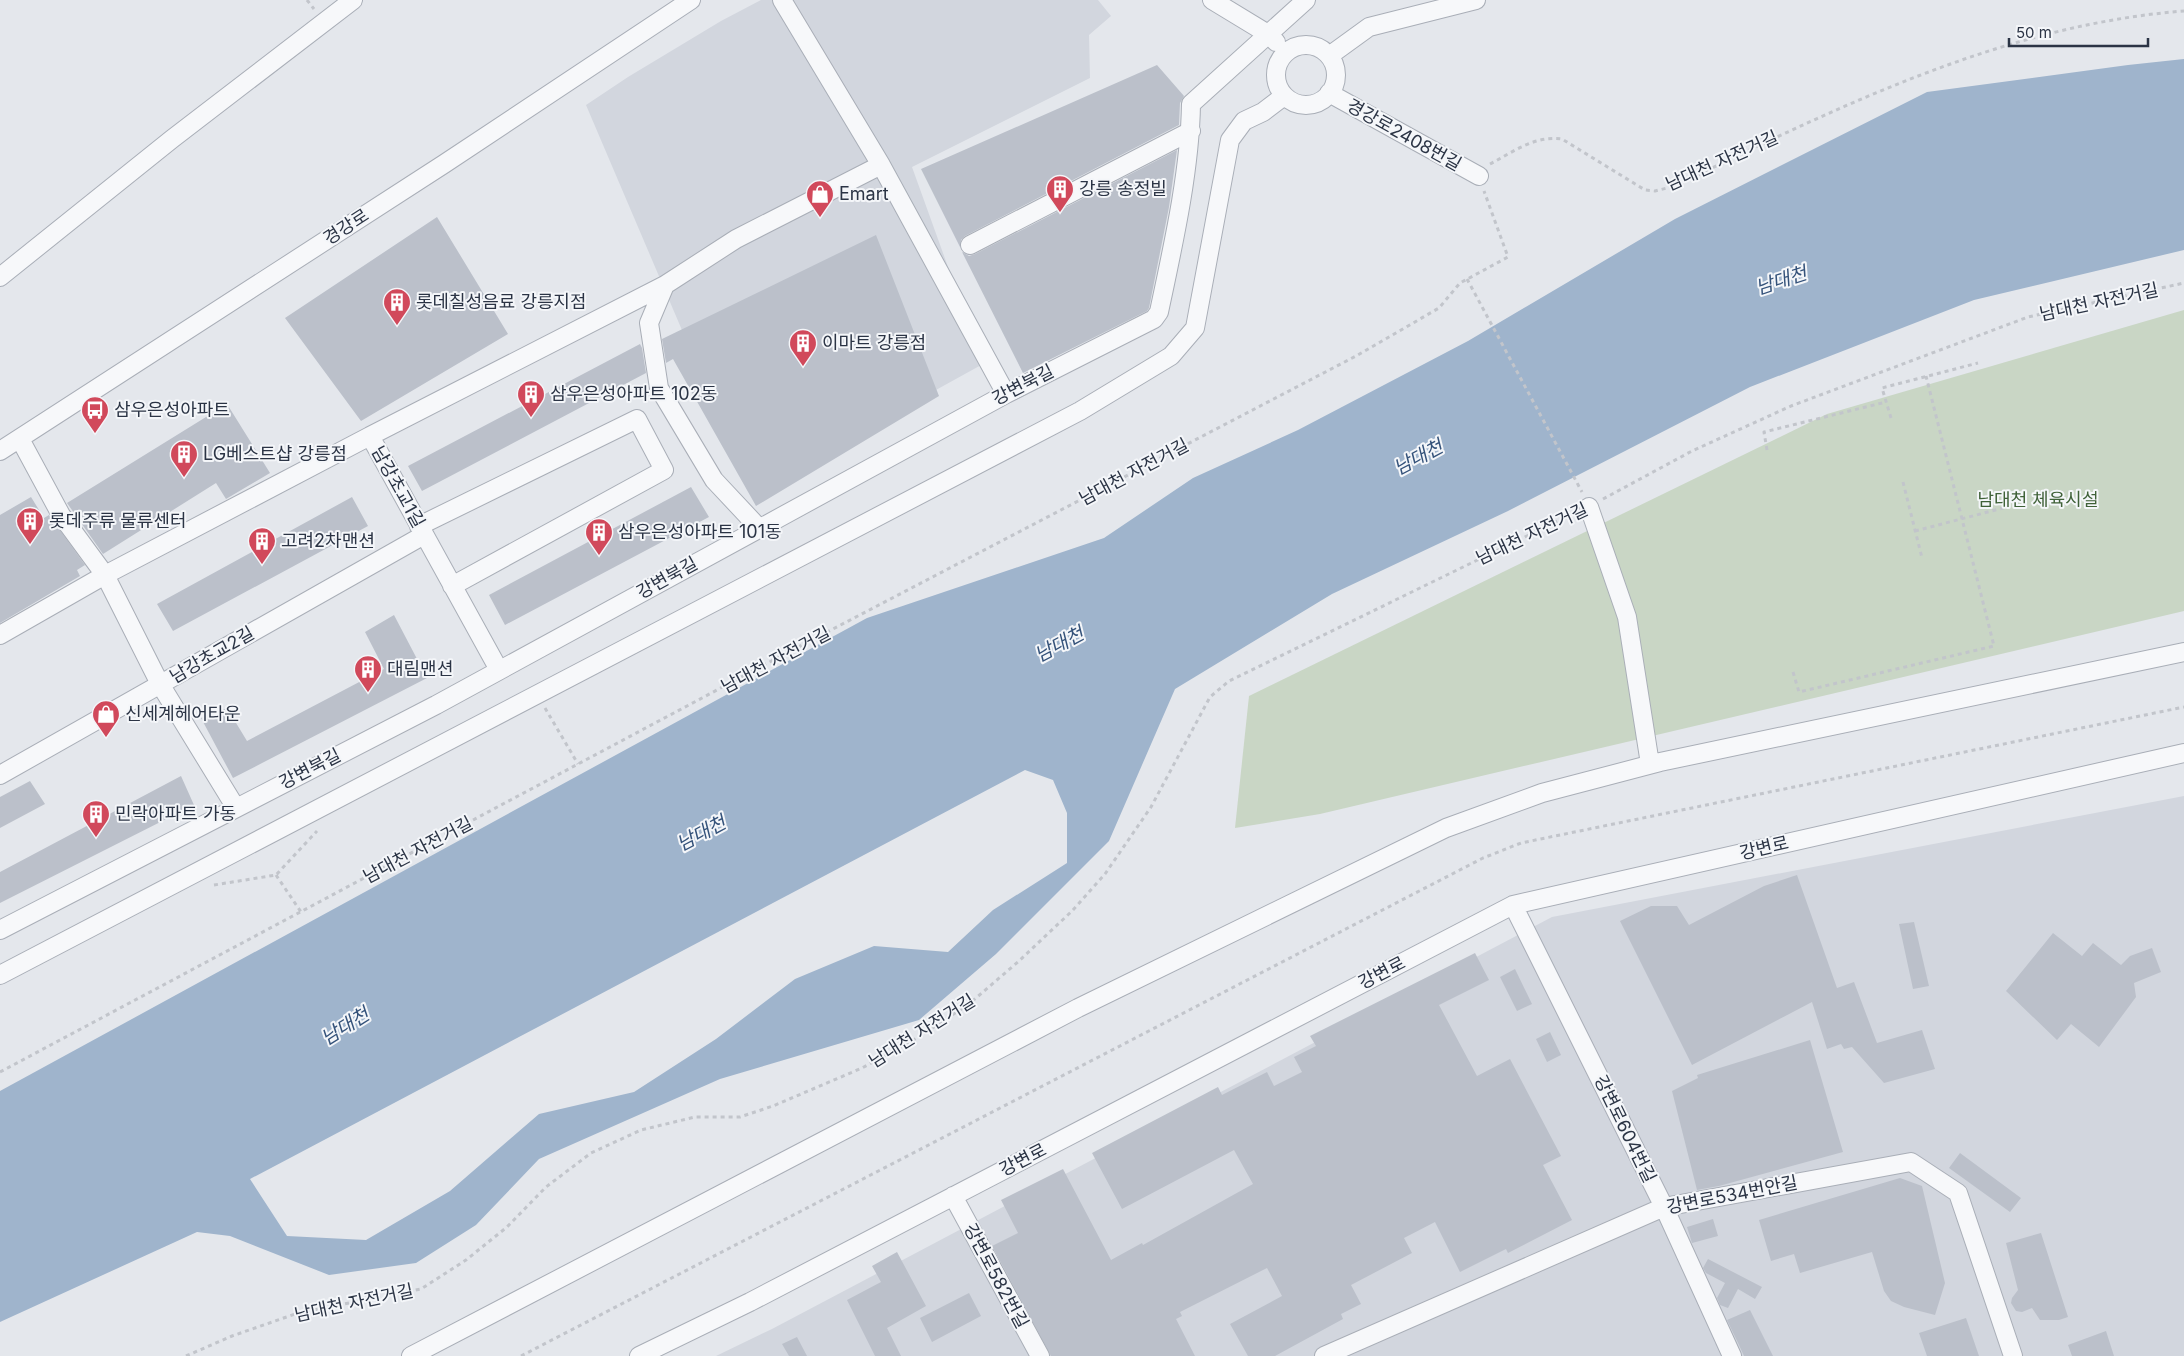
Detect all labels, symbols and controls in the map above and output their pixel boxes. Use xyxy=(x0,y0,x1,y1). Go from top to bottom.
scale bar xyxy=(2009,15,2148,47)
text: 50 m xyxy=(2016,23,2052,42)
street label: 경강로2408번길 xyxy=(1343,94,1465,175)
street label: 남대천 자전거길 xyxy=(1662,126,1781,195)
building icon: 강릉 송정빌 xyxy=(1045,174,1075,213)
place label: 강릉 송정빌 xyxy=(1079,178,1167,199)
shop icon: Emart xyxy=(805,179,835,218)
place label: Emart xyxy=(839,183,889,204)
street label: 경강로 xyxy=(319,204,372,249)
water label: 남대천 xyxy=(1753,261,1811,300)
street label: 남대천 자전거길 xyxy=(2038,279,2160,324)
building icon: 롯데칠성음료 강릉지점 xyxy=(382,287,412,326)
place label: 롯데칠성음료 강릉지점 xyxy=(416,291,587,312)
building icon: 이마트 강릉점 xyxy=(788,328,818,367)
place label: 이마트 강릉점 xyxy=(822,332,926,353)
street label: 강변북길 xyxy=(988,360,1057,409)
building icon: 삼우은성아파트 102동 xyxy=(516,379,546,418)
place label: 삼우은성아파트 102동 xyxy=(550,383,717,404)
bus stop icon: 삼우은성아파트 xyxy=(80,395,110,434)
place label: 삼우은성아파트 xyxy=(114,399,230,420)
street label: 남대천 자전거길 xyxy=(1075,434,1192,509)
water label: 남대천 xyxy=(1390,434,1448,480)
building icon: LG베스트샵 강릉점 xyxy=(169,439,199,478)
street label: 남강초교1길 xyxy=(367,442,429,531)
place label: LG베스트샵 강릉점 xyxy=(203,443,347,464)
park label: 남대천 체육시설 xyxy=(1978,489,2098,510)
street label: 남대천 자전거길 xyxy=(1473,498,1591,569)
building icon: 롯데주류 물류센터 xyxy=(15,506,45,545)
place label: 롯데주류 물류센터 xyxy=(49,510,187,531)
building icon: 삼우은성아파트 101동 xyxy=(584,517,614,556)
place label: 삼우은성아파트 101동 xyxy=(618,521,782,542)
building icon: 고려2차맨션 xyxy=(247,526,277,565)
place label: 고려2차맨션 xyxy=(281,530,375,551)
street label: 강변북길 xyxy=(633,552,701,603)
water label: 남대천 xyxy=(1031,621,1089,667)
street label: 남강초교2길 xyxy=(166,622,258,687)
street label: 남대천 자전거길 xyxy=(717,622,834,697)
building icon: 대림맨션 xyxy=(353,654,383,693)
place label: 대림맨션 xyxy=(387,658,453,679)
shop icon: 신세계헤어타운 xyxy=(91,699,121,738)
place label: 신세계헤어타운 xyxy=(125,703,241,724)
street label: 강변북길 xyxy=(275,744,344,793)
building icon: 민락아파트 가동 xyxy=(81,799,111,838)
place label: 민락아파트 가동 xyxy=(115,803,236,824)
water label: 남대천 xyxy=(673,810,731,856)
street label: 남대천 자전거길 xyxy=(359,812,476,887)
street label: 강변로 xyxy=(1737,832,1790,863)
street label: 강변로 xyxy=(1355,952,1409,993)
street label: 남대천 자전거길 xyxy=(865,990,979,1072)
water label: 남대천 xyxy=(317,1002,375,1050)
street label: 강변로604번길 xyxy=(1590,1072,1661,1186)
street label: 강변로 xyxy=(996,1139,1050,1180)
street label: 강변로534번안길 xyxy=(1665,1172,1799,1218)
street label: 강변로582번길 xyxy=(960,1220,1033,1332)
street label: 남대천 자전거길 xyxy=(293,1280,415,1325)

